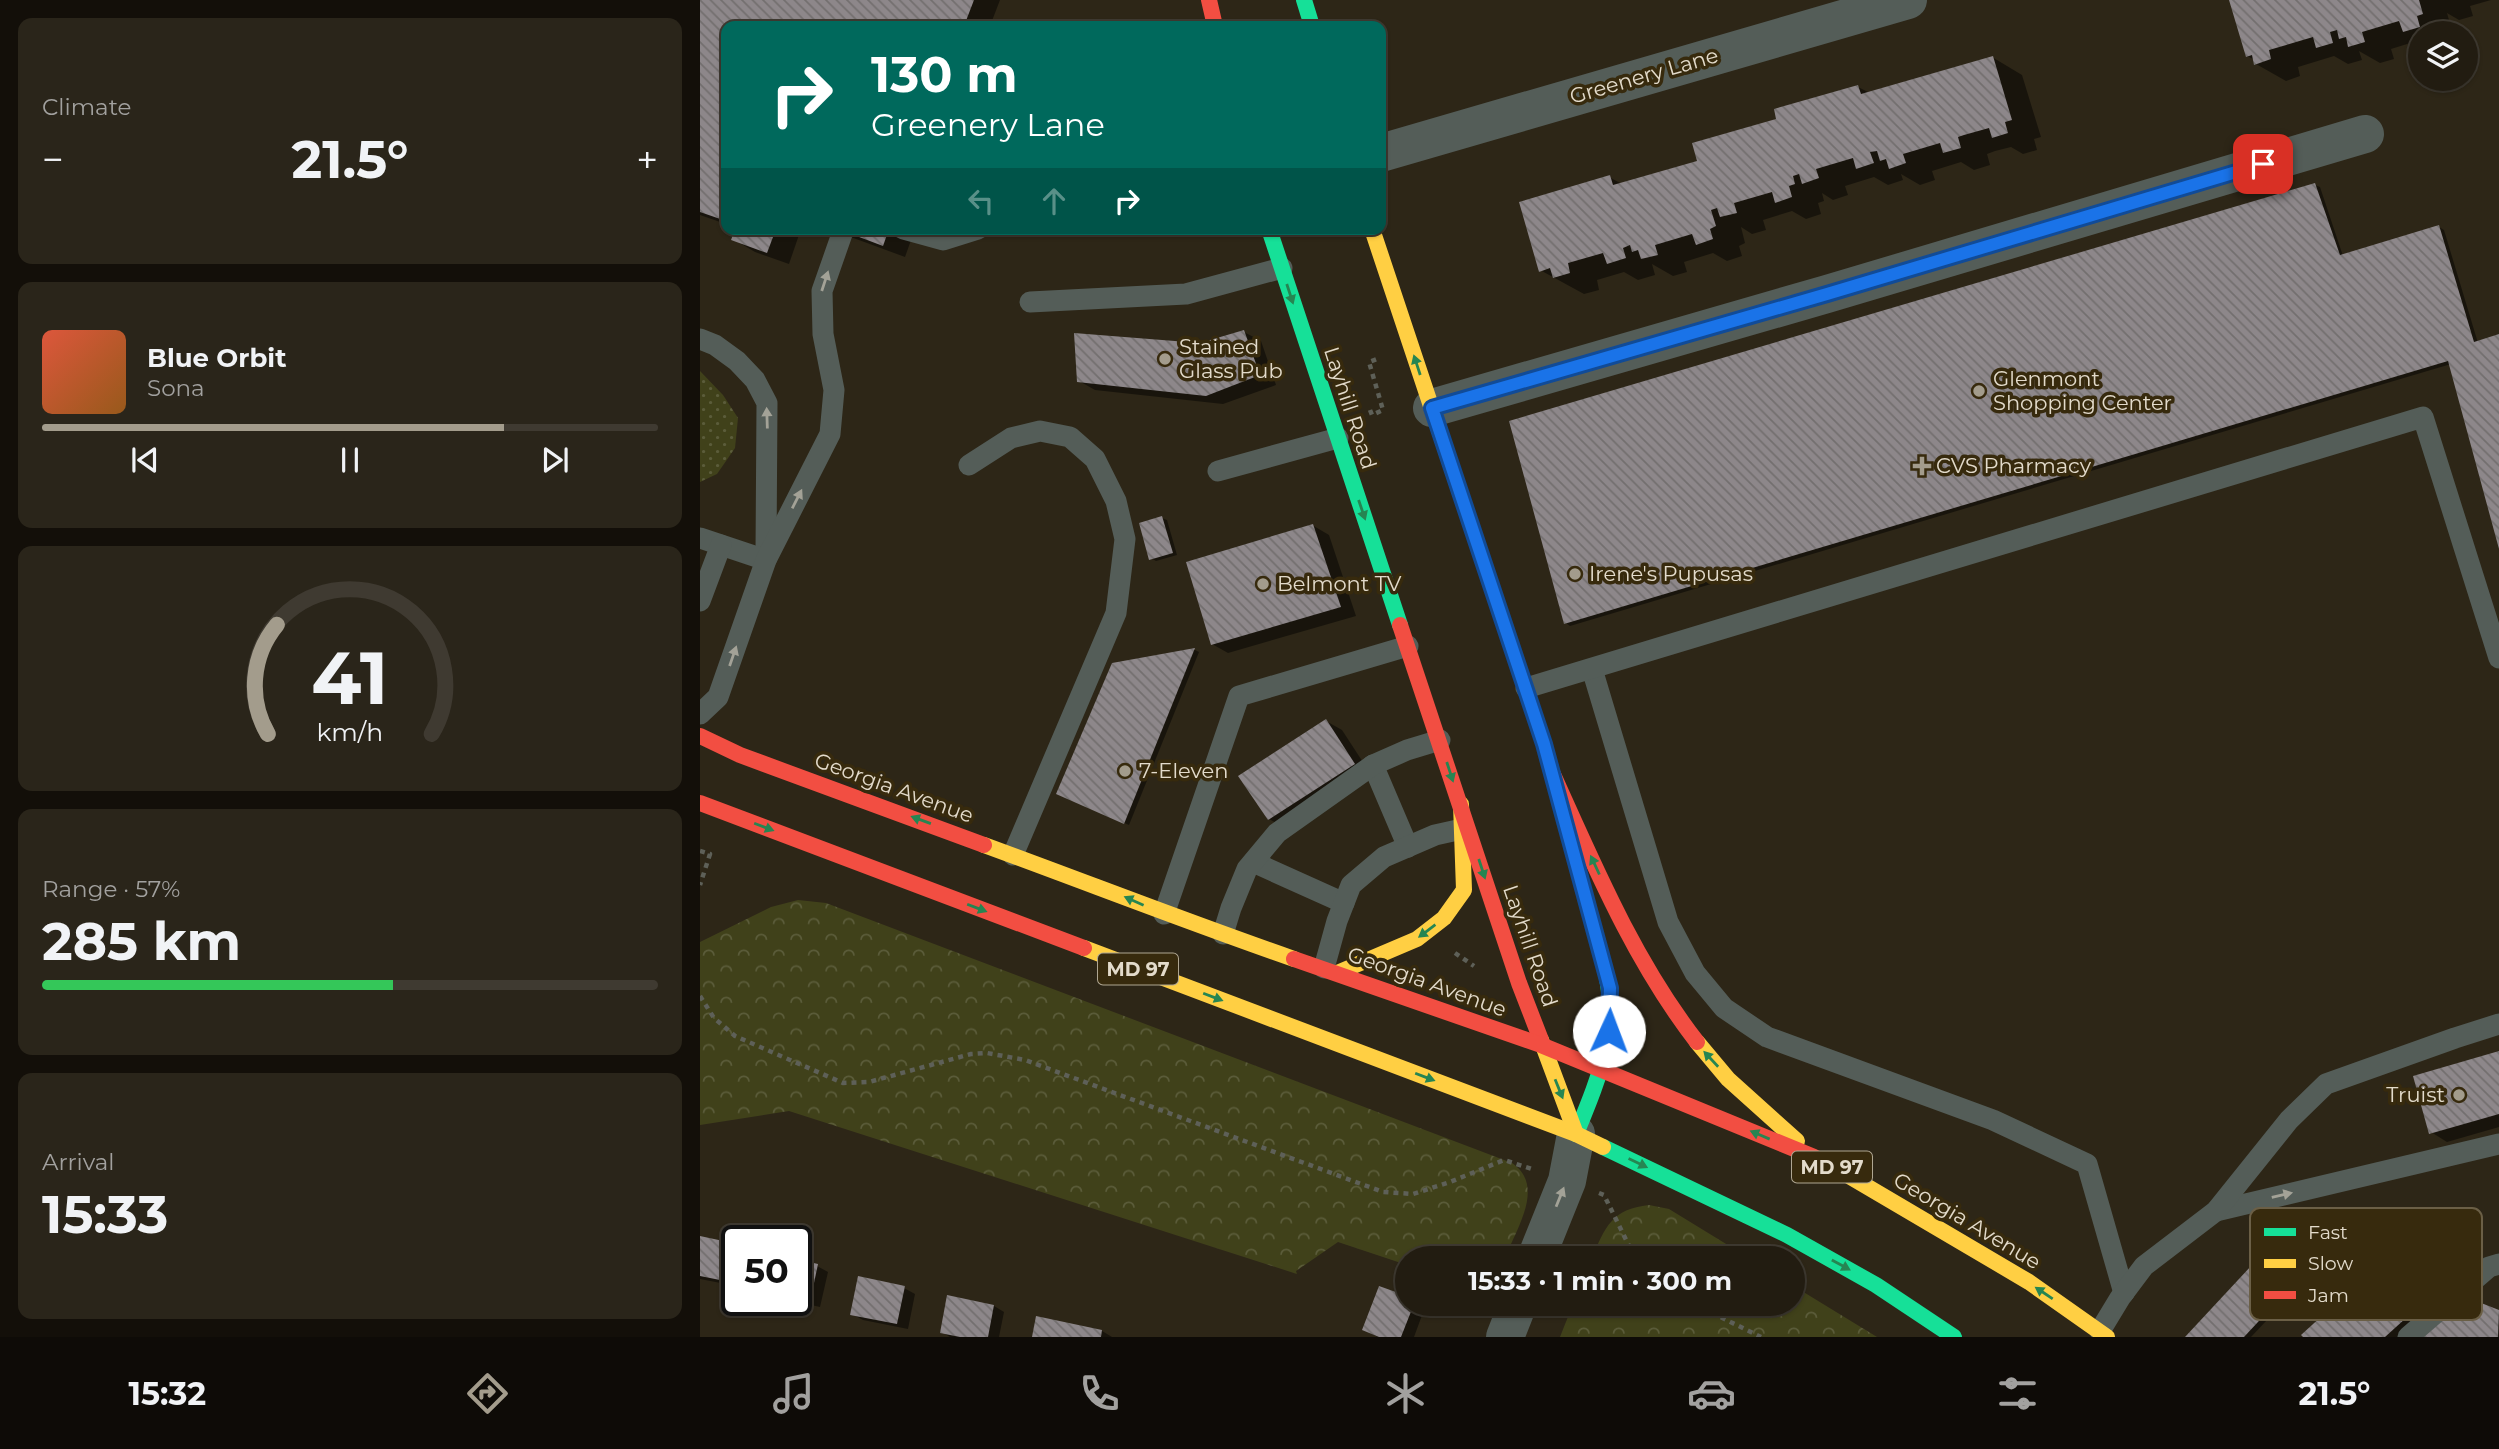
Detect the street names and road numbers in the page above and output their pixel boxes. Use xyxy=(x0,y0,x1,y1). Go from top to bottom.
street label: Greenery Lane xyxy=(1567,42,1721,109)
street label: Layhill Road xyxy=(1319,343,1382,472)
street label: Georgia Avenue xyxy=(811,747,977,828)
street label: Layhill Road xyxy=(1498,882,1563,1010)
street label: Georgia Avenue xyxy=(1344,941,1510,1022)
road number: MD 97 xyxy=(1098,953,1178,984)
road number: MD 97 xyxy=(1792,1152,1872,1182)
street label: Georgia Avenue xyxy=(1889,1167,2045,1274)

